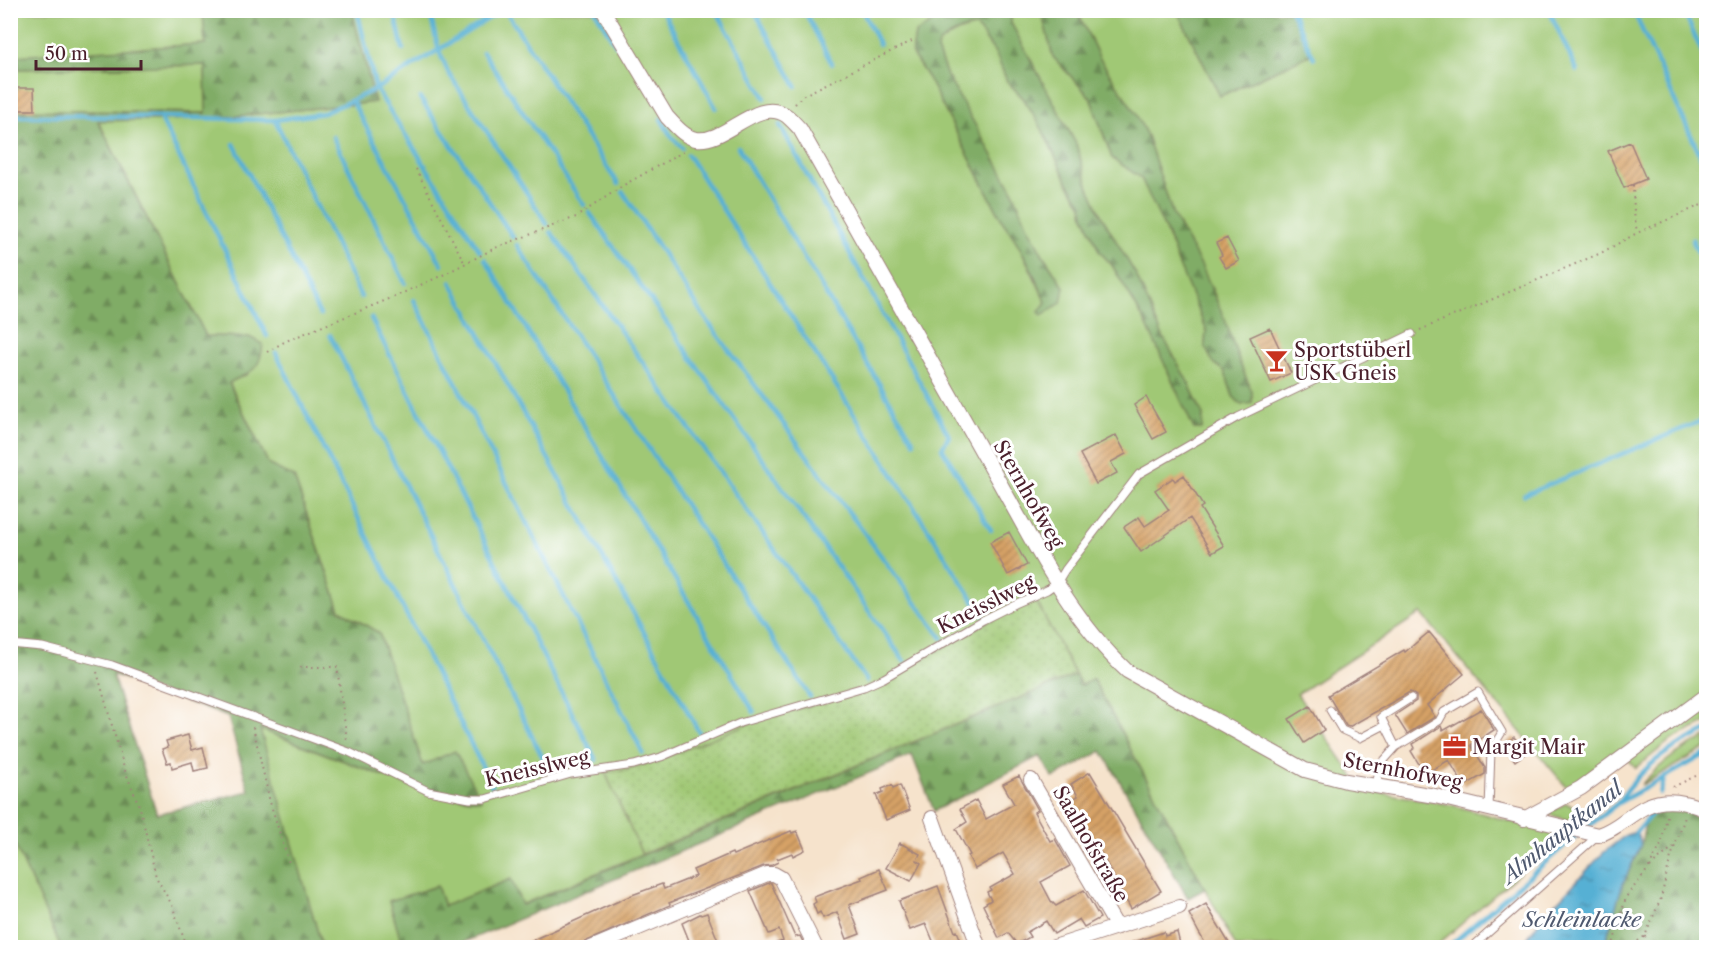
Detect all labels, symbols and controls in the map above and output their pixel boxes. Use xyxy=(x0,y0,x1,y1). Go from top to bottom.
scale bar xyxy=(36,33,141,71)
text: 50 m xyxy=(45,43,88,65)
place label: Sportstüberl USK Gneis xyxy=(1294,338,1411,385)
bar icon: Sportstüberl USK Gneis xyxy=(1263,348,1289,374)
street label: Sternhofweg xyxy=(988,436,1070,553)
street label: Kneisslweg xyxy=(933,569,1039,639)
office icon: Margit Mair xyxy=(1441,734,1467,760)
place label: Margit Mair xyxy=(1472,735,1586,759)
street label: Kneisslweg xyxy=(483,744,592,792)
street label: Sternhofweg xyxy=(1341,748,1465,794)
water label: Almhauptkanal xyxy=(1494,774,1629,890)
street label: Saalhofstraße xyxy=(1048,782,1134,906)
water label: Schleinlacke xyxy=(1521,907,1642,932)

